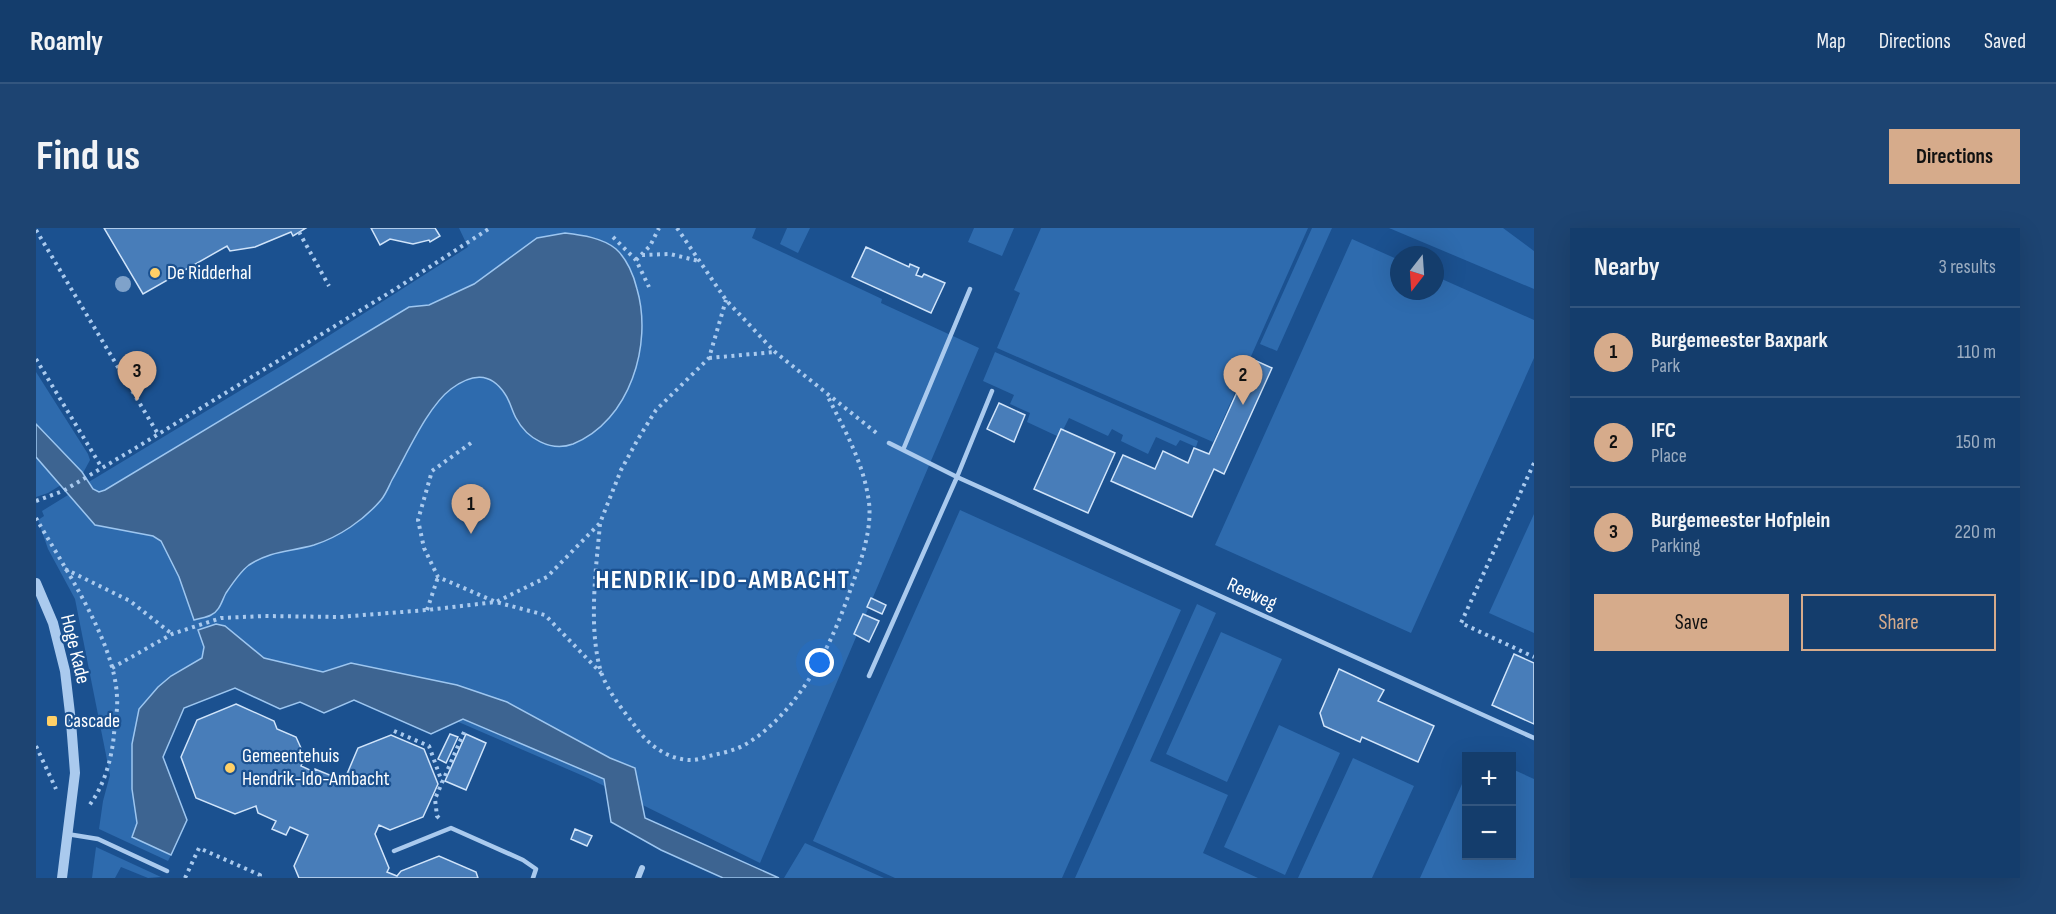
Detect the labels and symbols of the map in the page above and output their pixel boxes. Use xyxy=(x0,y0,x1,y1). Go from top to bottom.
north arrow xyxy=(1390,246,1444,300)
place label: De Ridderhal xyxy=(167,261,251,285)
marker: De Ridderhal xyxy=(148,266,162,280)
pin: 3 xyxy=(118,352,156,401)
pin: 2 xyxy=(1224,356,1262,405)
pin: 1 xyxy=(452,484,490,534)
district label: HENDRIK-IDO-AMBACHT xyxy=(595,565,851,596)
street label: Reeweg xyxy=(1223,572,1281,616)
street label: Hoge Kade xyxy=(55,612,95,686)
your location xyxy=(805,648,834,677)
place label: Cascade xyxy=(64,709,120,733)
marker: Cascade xyxy=(45,714,59,728)
place label: Gemeentehuis Hendrik-Ido-Ambacht xyxy=(242,744,390,791)
marker: Gemeentehuis Hendrik-Ido-Ambacht xyxy=(223,761,237,775)

